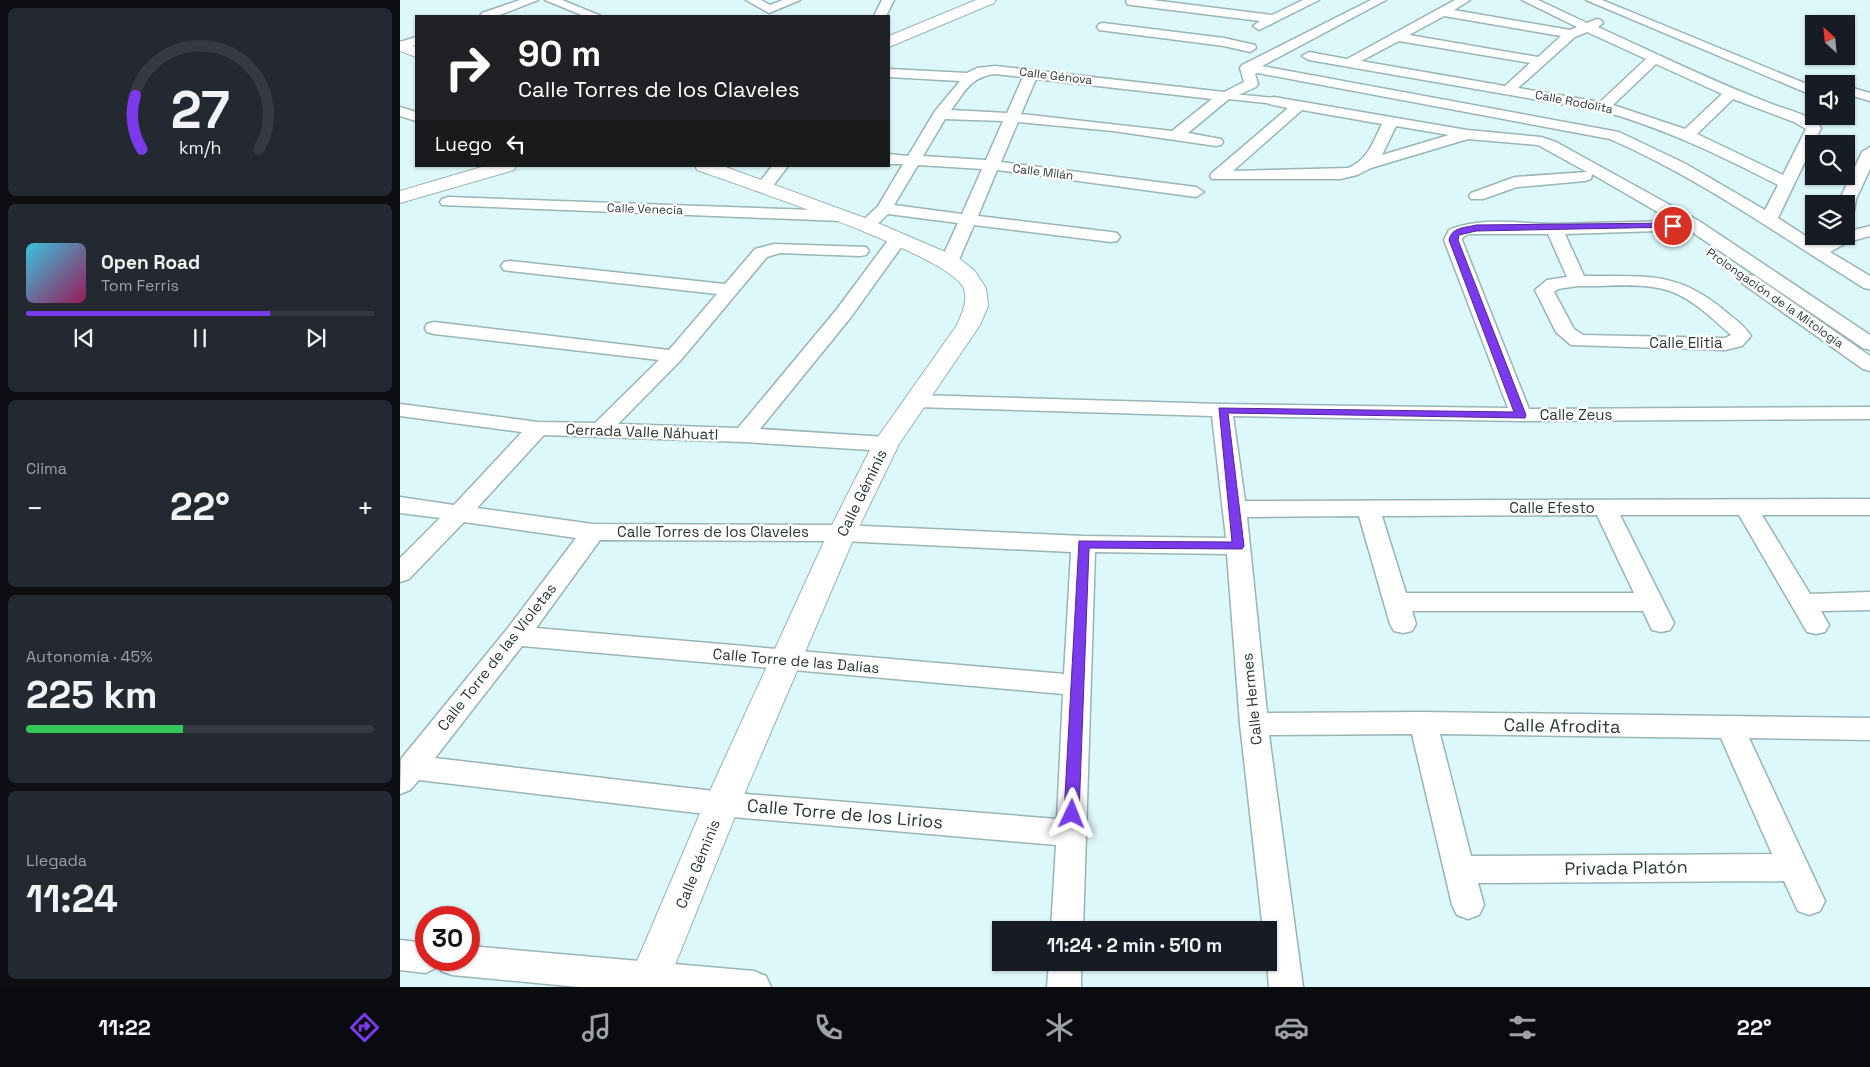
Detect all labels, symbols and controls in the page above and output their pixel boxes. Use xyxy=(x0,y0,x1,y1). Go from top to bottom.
north arrow xyxy=(1805,15,1855,65)
map controls xyxy=(1805,15,1855,245)
text: 90 m xyxy=(518,32,601,76)
icon: right xyxy=(435,35,500,100)
street label: Calle Génova xyxy=(1019,64,1094,88)
text: Calle Torres de los Claveles xyxy=(518,75,800,103)
button: sound xyxy=(1805,75,1855,125)
text: 27 xyxy=(170,77,230,143)
street label: Calle Rodolita xyxy=(1534,87,1614,117)
icon: left xyxy=(502,130,530,158)
text: Luego xyxy=(435,132,492,157)
button: search xyxy=(1805,135,1855,185)
text: km/h xyxy=(179,136,221,159)
street label: Calle Milán xyxy=(1012,160,1074,184)
button: layers xyxy=(1805,195,1855,245)
street label: Calle Venecia xyxy=(607,200,683,218)
pin xyxy=(1652,205,1694,247)
icon: arrive xyxy=(1659,212,1687,240)
street label: Prolongación de la Mitología xyxy=(1703,244,1847,352)
text: Open Road xyxy=(101,250,200,275)
text: Tom Ferris xyxy=(101,275,179,296)
icon: previous xyxy=(70,324,98,352)
icon: pause xyxy=(186,324,214,352)
icon: next xyxy=(302,324,330,352)
street label: Calle Elitia xyxy=(1649,333,1723,352)
street label: Calle Zeus xyxy=(1540,405,1612,424)
street label: Cerrada Valle Náhuatl xyxy=(565,419,719,444)
street label: Calle Géminis xyxy=(832,446,891,539)
text: Clima xyxy=(26,458,67,479)
text: 22° xyxy=(170,483,230,531)
text: − xyxy=(26,490,43,526)
text: + xyxy=(357,490,374,526)
street label: Calle Efesto xyxy=(1509,498,1595,517)
street label: Calle Torres de los Claveles xyxy=(617,522,809,541)
street label: Calle Torre de las Violetas xyxy=(433,579,560,734)
street label: Calle Torre de las Dalias xyxy=(712,644,880,677)
text: Autonomía · 45% xyxy=(26,646,153,667)
street label: Calle Hermes xyxy=(1237,652,1266,746)
text: 225 km xyxy=(26,671,157,719)
street label: Calle Afrodita xyxy=(1503,713,1621,738)
position arrow xyxy=(1045,787,1097,839)
street label: Calle Torre de los Lirios xyxy=(746,793,944,834)
street label: Calle Géminis xyxy=(671,816,724,911)
text: Llegada xyxy=(26,850,87,871)
street label: Privada Platón xyxy=(1564,855,1688,880)
text: 11:24 xyxy=(26,875,118,923)
speed limit sign: 30 xyxy=(415,906,480,971)
text: 11:24 · 2 min · 510 m xyxy=(1047,933,1222,958)
icon: directions xyxy=(347,1010,382,1045)
icon: music xyxy=(579,1010,614,1045)
icon: phone xyxy=(811,1010,846,1045)
icon: climate xyxy=(1042,1010,1077,1045)
icon: car xyxy=(1274,1010,1309,1045)
icon: filters xyxy=(1505,1010,1540,1045)
text: 11:22 xyxy=(98,1013,151,1041)
text: 22° xyxy=(1737,1013,1772,1041)

